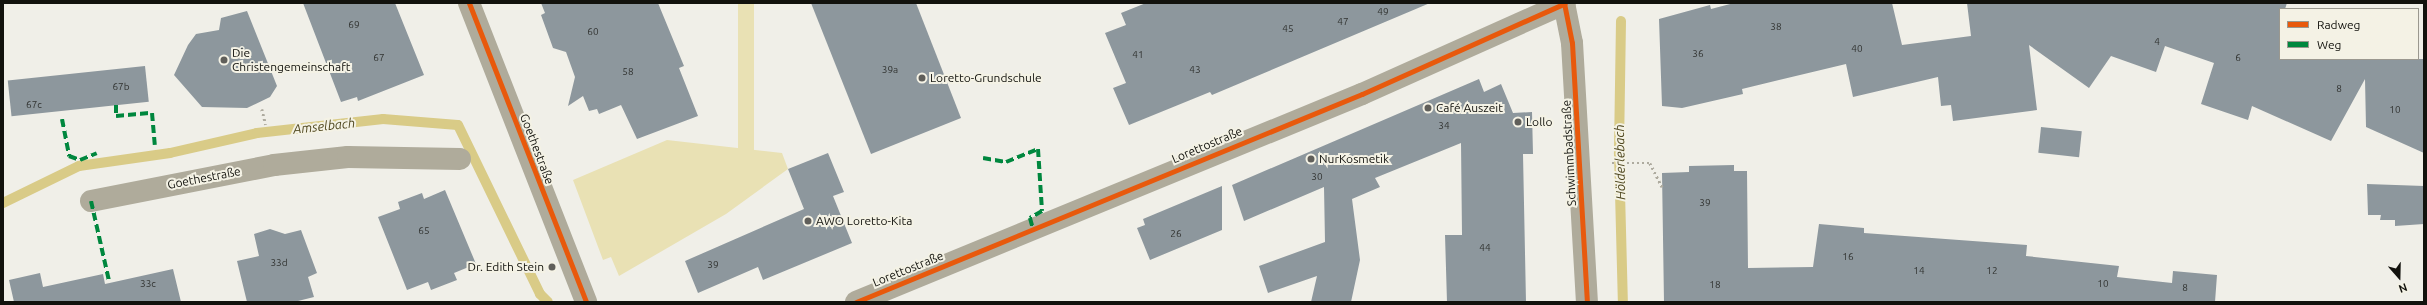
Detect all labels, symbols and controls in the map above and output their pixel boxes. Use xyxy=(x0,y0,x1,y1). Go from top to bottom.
house number: 49 xyxy=(1377,6,1389,18)
legend xyxy=(2279,8,2419,60)
house number: 47 xyxy=(1337,16,1349,28)
text: Radweg xyxy=(2317,18,2360,31)
house number: 69 xyxy=(348,19,360,31)
house number: 38 xyxy=(1770,21,1782,33)
house number: 45 xyxy=(1282,23,1294,35)
house number: 60 xyxy=(587,26,599,38)
house number: 4 xyxy=(2154,36,2160,48)
text: Weg xyxy=(2317,38,2341,51)
house number: 40 xyxy=(1851,43,1863,55)
place label: Die Christengemeinschaft xyxy=(232,46,350,74)
house number: 36 xyxy=(1692,48,1704,60)
house number: 41 xyxy=(1132,49,1144,61)
house number: 67 xyxy=(373,52,385,64)
house number: 6 xyxy=(2235,52,2241,64)
marker: Die Christengemeinschaft xyxy=(219,55,229,65)
house number: 39a xyxy=(882,64,898,76)
house number: 43 xyxy=(1189,64,1201,76)
house number: 58 xyxy=(622,66,634,78)
place label: Loretto-Grundschule xyxy=(930,71,1042,85)
marker: Loretto-Grundschule xyxy=(917,73,927,83)
house number: 67b xyxy=(112,81,130,93)
house number: 8 xyxy=(2336,83,2342,95)
house number: 67c xyxy=(26,99,42,111)
street label: Schwimmbadstraße xyxy=(1559,100,1579,206)
place label: Café Auszeit xyxy=(1436,101,1503,115)
marker: Café Auszeit xyxy=(1423,103,1433,113)
house number: 10 xyxy=(2389,104,2401,116)
street label: Goethestraße xyxy=(517,112,557,186)
water label: Amselbach xyxy=(292,115,356,137)
place label: Lollo xyxy=(1526,115,1552,129)
marker: Lollo xyxy=(1513,117,1523,127)
house number: 34 xyxy=(1438,120,1450,132)
street label: Lorettostraße xyxy=(1170,124,1244,166)
water label: Hölderlebach xyxy=(1612,124,1628,200)
place label: NurKosmetik xyxy=(1319,152,1389,166)
marker: NurKosmetik xyxy=(1306,154,1316,164)
street label: Goethestraße xyxy=(166,164,242,192)
house number: 30 xyxy=(1311,171,1323,183)
house number: 39 xyxy=(1699,197,1711,209)
place label: AWO Loretto-Kita xyxy=(816,214,912,228)
marker: AWO Loretto-Kita xyxy=(803,216,813,226)
house number: 65 xyxy=(418,225,430,237)
house number: 26 xyxy=(1170,228,1182,240)
house number: 44 xyxy=(1479,242,1491,254)
street label: Lorettostraße xyxy=(870,248,946,290)
house number: 16 xyxy=(1842,251,1854,263)
house number: 33d xyxy=(270,257,288,269)
north arrow xyxy=(2379,257,2419,297)
house number: 39 xyxy=(707,259,719,271)
place label: Dr. Edith Stein xyxy=(468,260,544,274)
marker: Dr. Edith Stein xyxy=(547,262,557,272)
house number: 14 xyxy=(1913,265,1925,277)
house number: 12 xyxy=(1986,265,1998,277)
house number: 33c xyxy=(140,278,156,290)
house number: 10 xyxy=(2097,278,2109,290)
house number: 18 xyxy=(1709,279,1721,291)
text: N xyxy=(2397,281,2409,295)
house number: 8 xyxy=(2182,282,2188,294)

